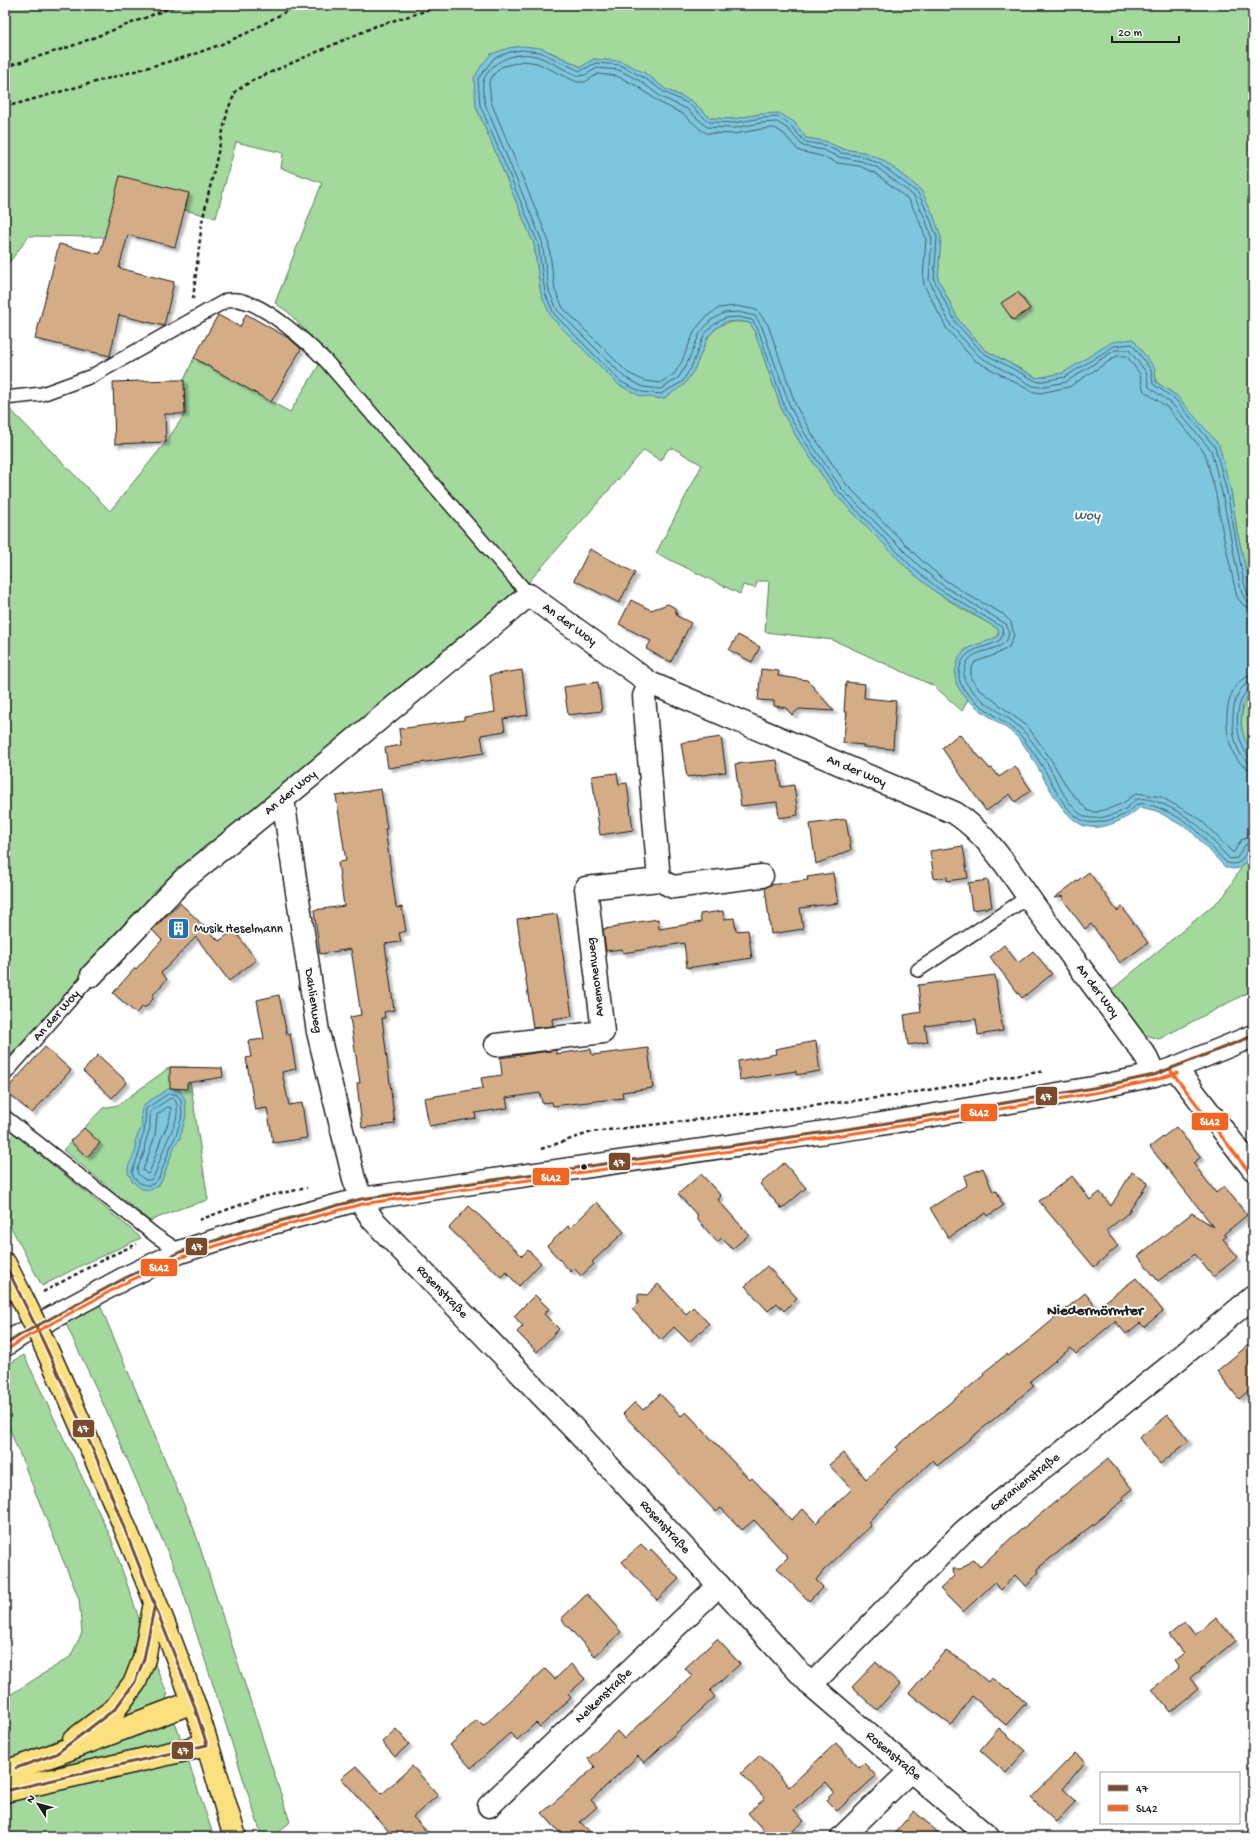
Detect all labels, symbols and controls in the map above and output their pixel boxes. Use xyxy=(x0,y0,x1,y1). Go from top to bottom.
scale bar xyxy=(1112,18,1179,44)
text: 20 m xyxy=(1118,27,1143,41)
water label: Woy xyxy=(1074,508,1101,525)
street label: An der Woy xyxy=(540,600,600,650)
street label: An der Woy xyxy=(825,752,889,791)
street label: An der Woy xyxy=(261,766,320,819)
building icon: Musik Heselmann xyxy=(166,916,192,942)
place label: Musik Heselmann xyxy=(194,922,284,937)
street label: Anemonenweg xyxy=(584,936,608,1018)
street label: An der Woy xyxy=(1073,961,1123,1021)
street label: Dahlienweg xyxy=(301,966,326,1034)
street label: An der Woy xyxy=(30,986,83,1044)
line badge: 47 xyxy=(1035,1086,1058,1106)
text: 47 xyxy=(1040,1092,1053,1104)
line badge: SL42 xyxy=(960,1103,998,1122)
text: SL42 xyxy=(969,1108,989,1120)
line badge: SL42 xyxy=(1191,1112,1229,1131)
text: SL42 xyxy=(1200,1117,1220,1129)
line badge: 47 xyxy=(608,1152,631,1171)
text: 47 xyxy=(613,1158,626,1170)
unlabelled marker xyxy=(579,1162,589,1172)
line badge: SL42 xyxy=(532,1167,570,1186)
text: SL42 xyxy=(541,1173,561,1185)
line badge: 47 xyxy=(185,1237,208,1256)
text: 47 xyxy=(191,1242,204,1254)
line badge: SL42 xyxy=(140,1258,178,1277)
street label: Rosenstraße xyxy=(413,1262,471,1322)
text: SL42 xyxy=(149,1263,169,1275)
district label: Niedermörmter xyxy=(1047,1302,1145,1320)
line badge: 47 xyxy=(72,1419,95,1438)
text: 47 xyxy=(77,1424,90,1436)
street label: Geranienstraße xyxy=(987,1450,1063,1515)
street label: Rosenstraße xyxy=(636,1497,694,1557)
street label: Nelkenstraße xyxy=(572,1665,635,1727)
street label: Rosenstraße xyxy=(863,1728,924,1784)
line badge: 47 xyxy=(171,1741,194,1760)
text: 47 xyxy=(177,1746,190,1758)
legend xyxy=(1100,1772,1240,1824)
text: 47 xyxy=(1136,1783,1149,1797)
north arrow xyxy=(18,1784,58,1824)
text: N xyxy=(25,1793,38,1806)
text: SL42 xyxy=(1136,1803,1158,1817)

